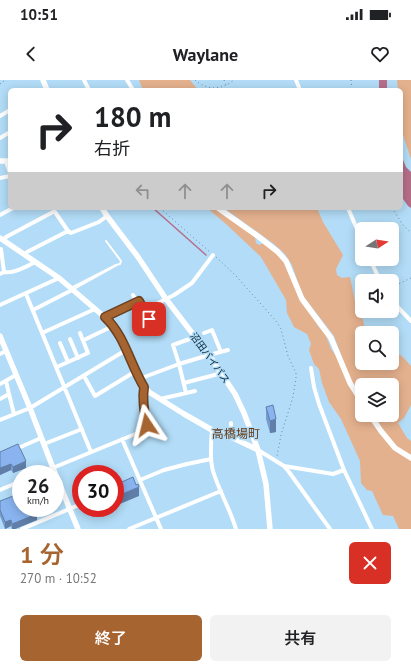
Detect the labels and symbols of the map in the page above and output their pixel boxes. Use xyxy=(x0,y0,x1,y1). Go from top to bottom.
north arrow xyxy=(355,222,399,266)
pin xyxy=(132,302,166,336)
street label: 沼田バイパス xyxy=(187,330,233,386)
position arrow xyxy=(126,404,168,446)
district label: 高橋場町 xyxy=(212,426,260,441)
speed limit sign: 30 xyxy=(72,465,124,517)

